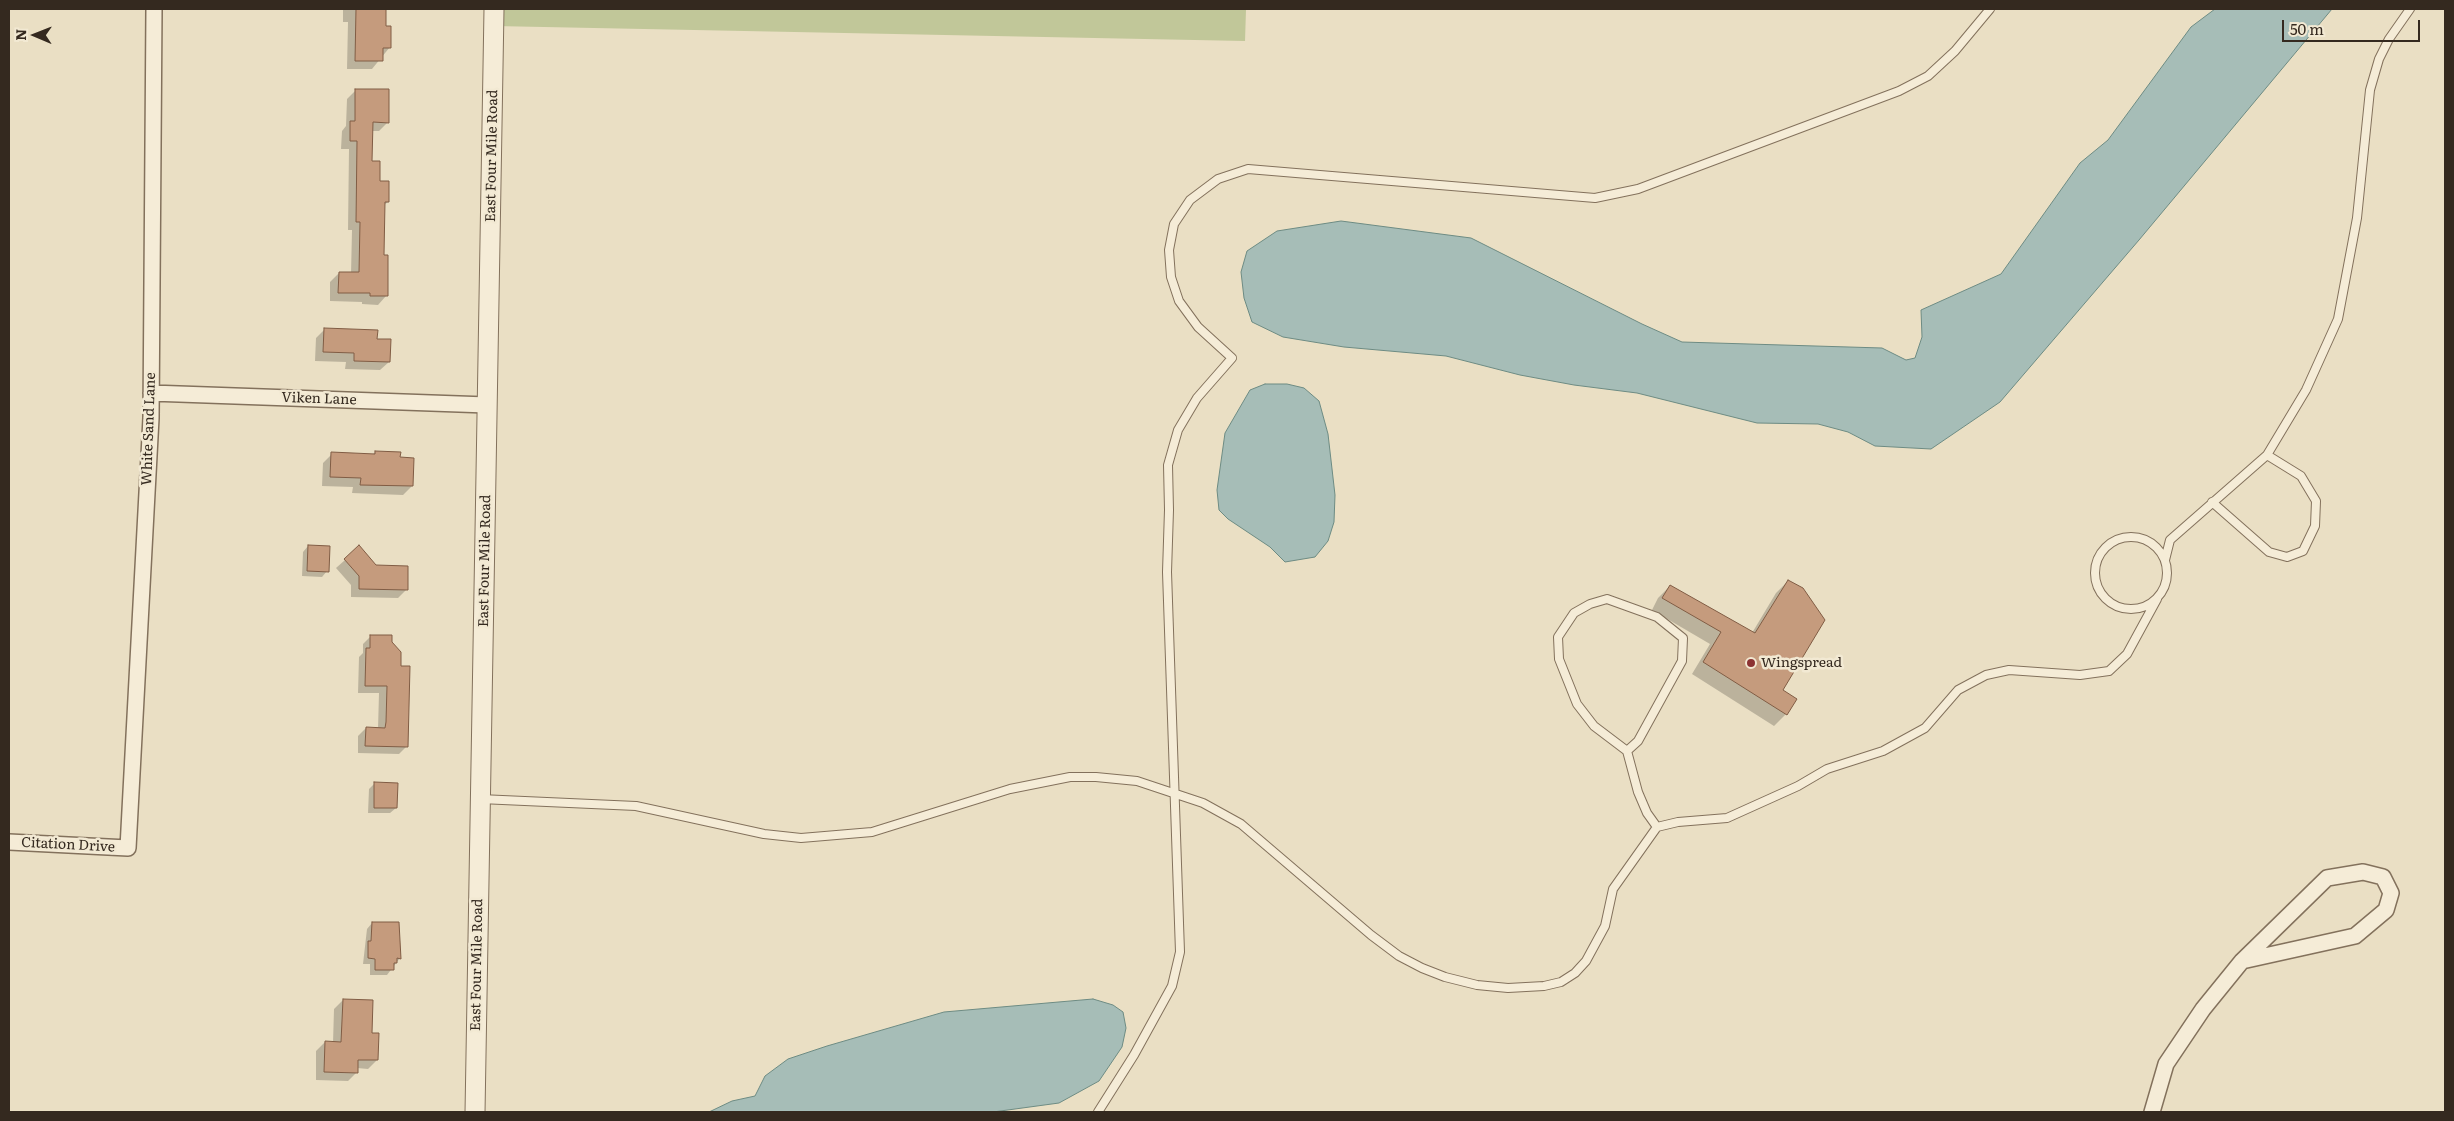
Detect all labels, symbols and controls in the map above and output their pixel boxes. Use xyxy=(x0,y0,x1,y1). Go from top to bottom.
north arrow xyxy=(10,10,60,60)
scale bar xyxy=(2284,10,2422,42)
text: 50 m xyxy=(2290,17,2324,40)
text: N xyxy=(10,29,30,41)
street label: East Four Mile Road xyxy=(482,90,502,222)
street label: White Sand Lane xyxy=(139,372,159,486)
street label: Viken Lane xyxy=(281,389,357,409)
street label: East Four Mile Road xyxy=(475,495,495,627)
place label: Wingspread xyxy=(1761,655,1842,671)
marker: Wingspread xyxy=(1745,657,1757,669)
street label: Citation Drive xyxy=(21,834,115,856)
street label: East Four Mile Road xyxy=(467,899,487,1031)

